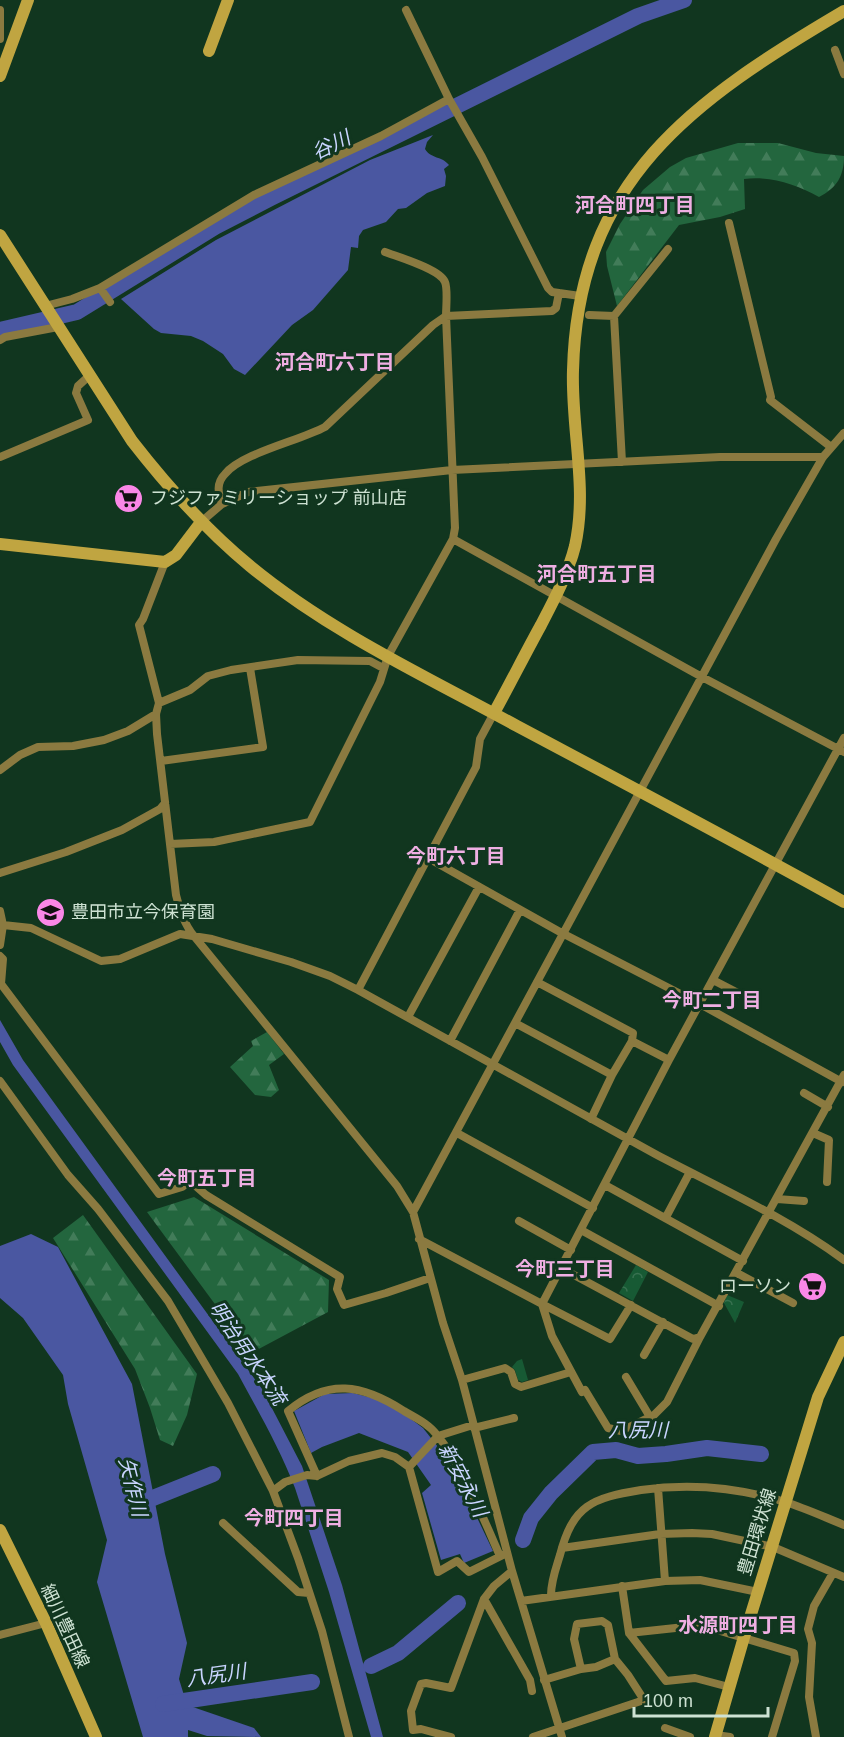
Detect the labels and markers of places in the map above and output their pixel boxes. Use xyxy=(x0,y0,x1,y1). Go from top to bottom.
supermarket icon: フジファミリーショップ 前山店 xyxy=(113,482,145,514)
place label: フジファミリーショップ 前山店 xyxy=(150,488,407,508)
school or university icon: 豊田市立今保育園 xyxy=(34,896,66,928)
place label: 豊田市立今保育園 xyxy=(71,902,215,922)
supermarket icon: ローソン xyxy=(796,1270,828,1302)
place label: ローソン xyxy=(719,1276,791,1296)

